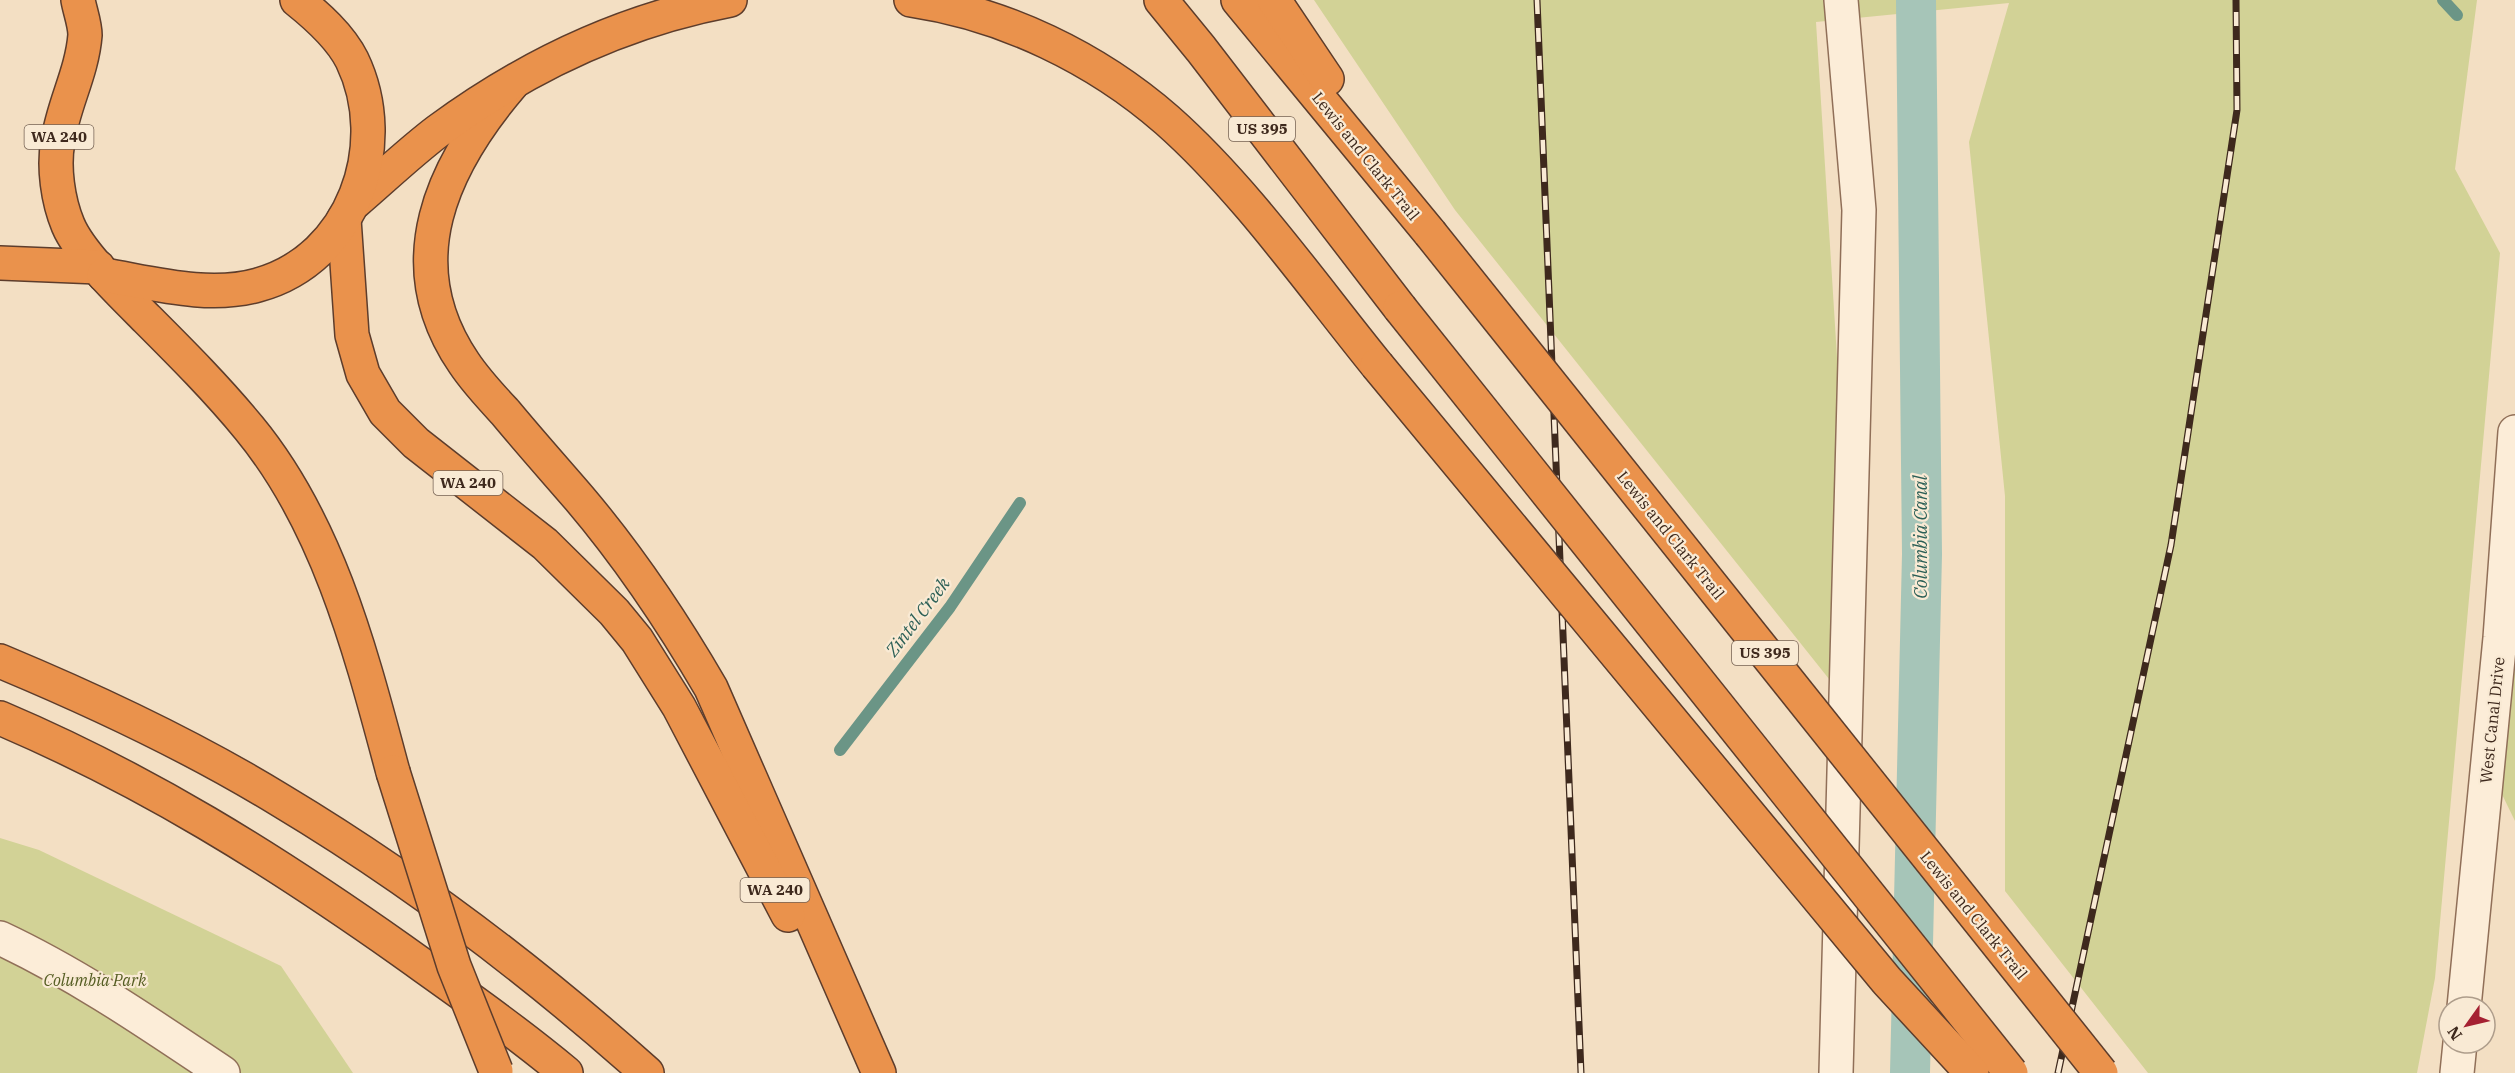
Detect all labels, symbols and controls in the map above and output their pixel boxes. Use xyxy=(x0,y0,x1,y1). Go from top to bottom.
street label: Lewis and Clark Trail xyxy=(1308,88,1424,224)
road number: US 395 xyxy=(1229,117,1295,141)
road number: WA 240 xyxy=(25,125,94,149)
street label: Lewis and Clark Trail xyxy=(1613,467,1729,603)
road number: WA 240 xyxy=(434,471,502,495)
water label: Columbia Canal xyxy=(1909,474,1932,599)
water label: Zintel Creek xyxy=(880,572,955,662)
road number: US 395 xyxy=(1732,641,1798,665)
street label: West Canal Drive xyxy=(2475,656,2509,784)
street label: Lewis and Clark Trail xyxy=(1916,847,2032,983)
road number: WA 240 xyxy=(740,878,810,902)
park label: Columbia Park xyxy=(44,970,147,990)
north arrow xyxy=(2437,995,2497,1055)
text: N xyxy=(2443,1023,2466,1044)

